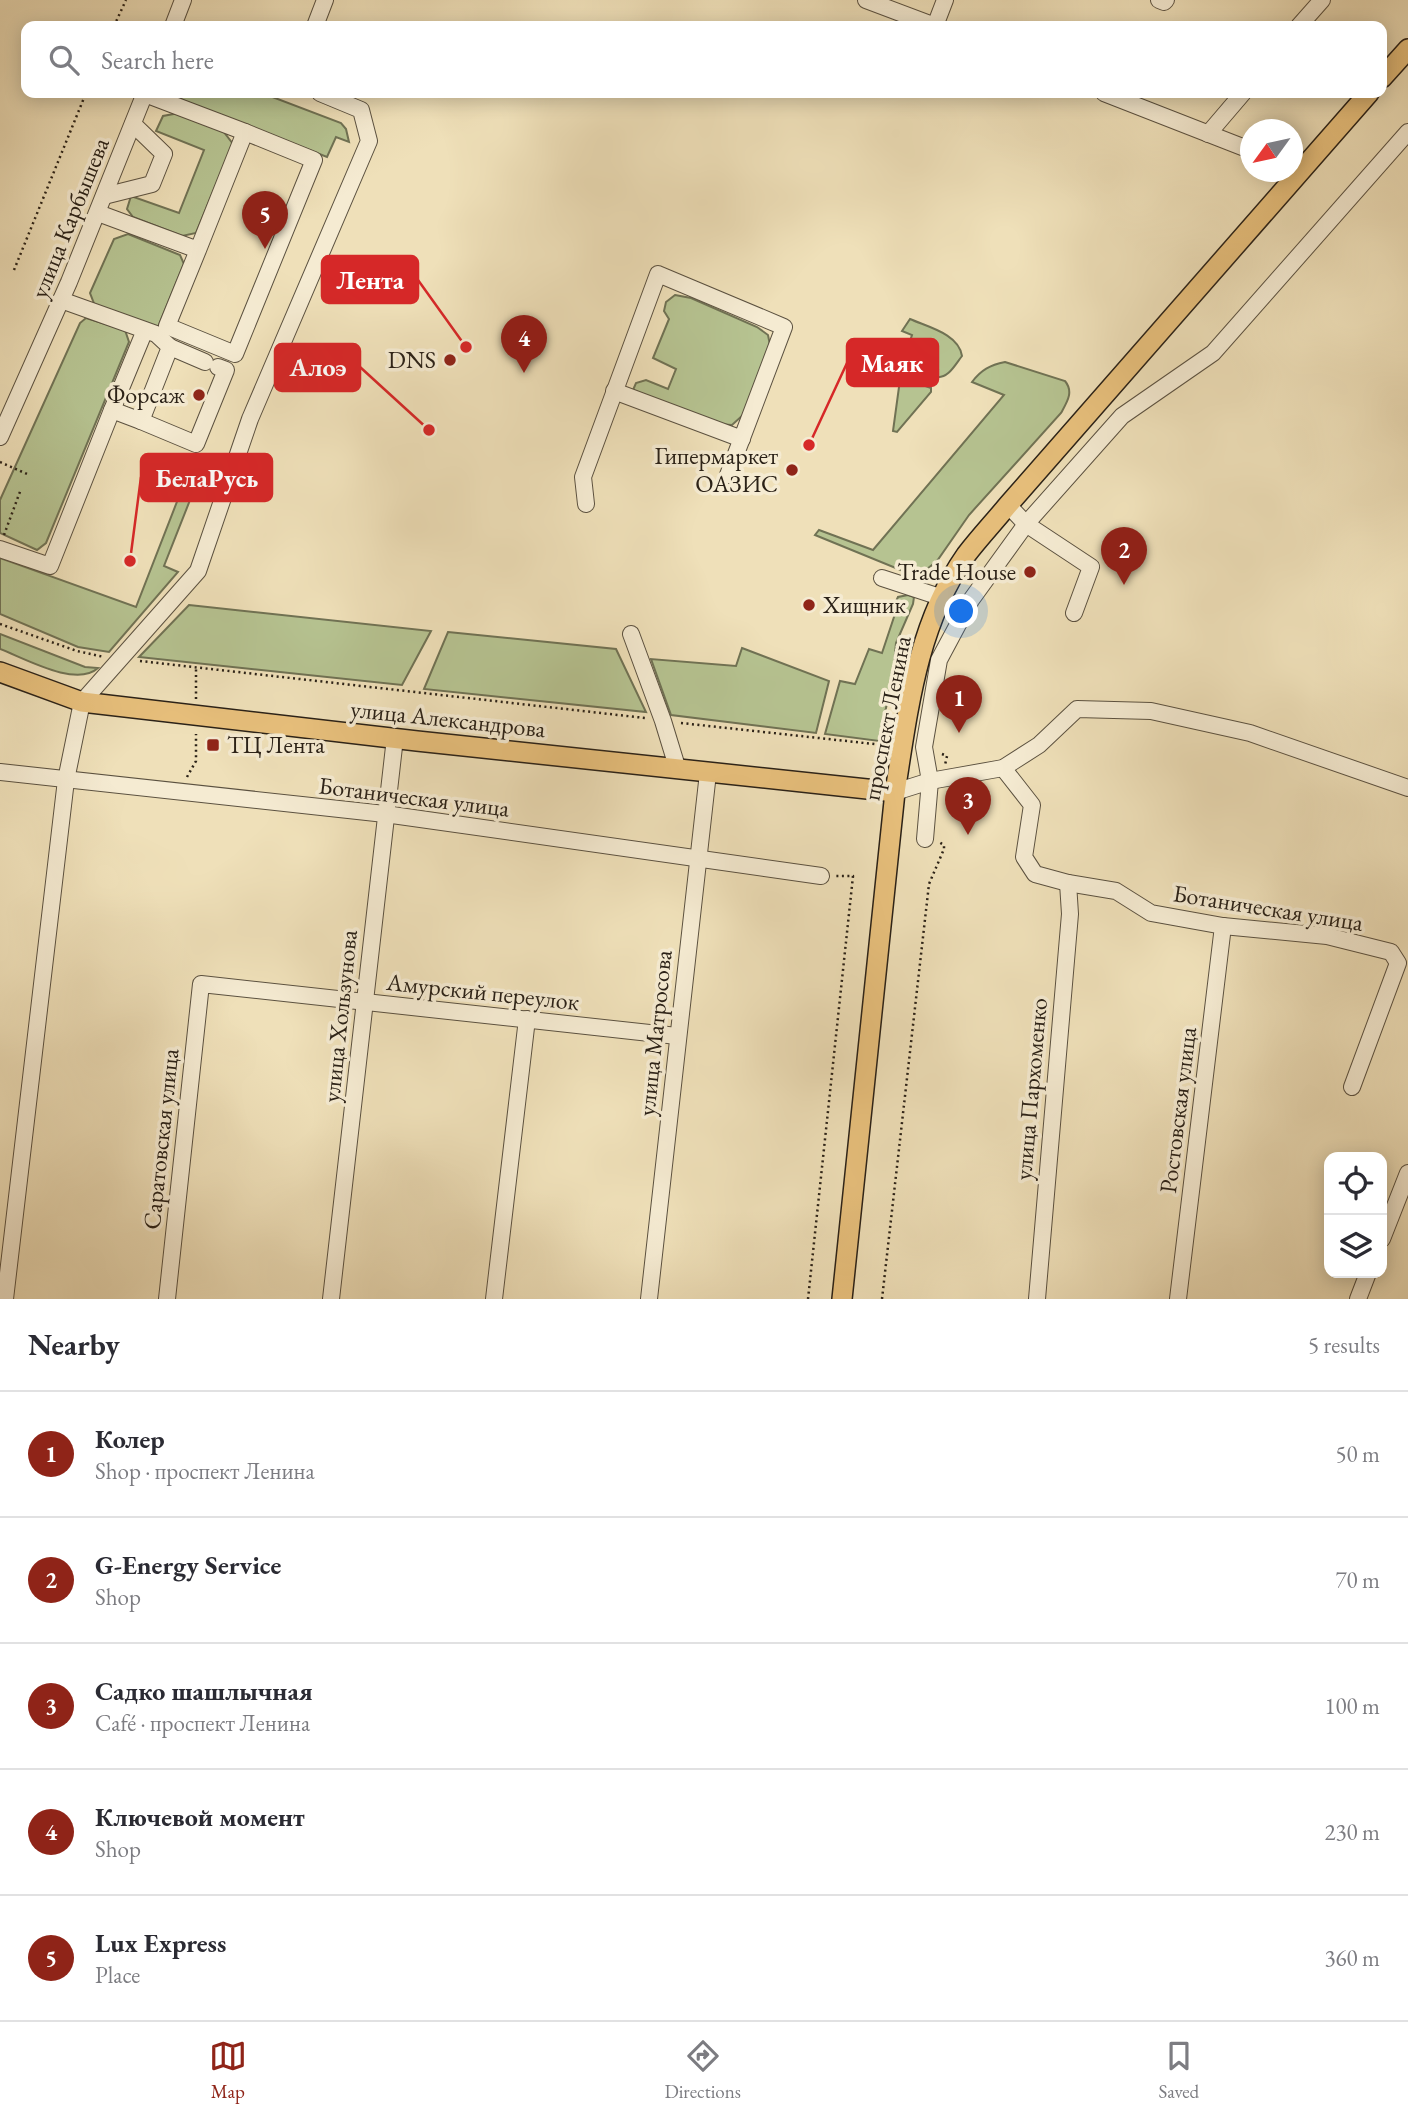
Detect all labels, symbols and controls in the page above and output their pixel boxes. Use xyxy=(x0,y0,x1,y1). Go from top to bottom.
search box xyxy=(21,21,1387,98)
icon: search xyxy=(45,41,83,79)
text: Search here xyxy=(101,43,214,77)
north arrow xyxy=(1240,119,1303,182)
street label: улица Карбышева xyxy=(23,133,116,303)
pin: 5 xyxy=(242,191,288,249)
callout: Лента xyxy=(322,256,418,303)
text: Лента xyxy=(336,263,405,297)
pin: 4 xyxy=(501,315,547,373)
callout: Маяк xyxy=(847,339,938,386)
callout: Алоэ xyxy=(275,344,360,391)
place label: DNS xyxy=(388,344,436,375)
text: Маяк xyxy=(861,346,924,380)
text: Алоэ xyxy=(288,350,347,384)
marker: DNS xyxy=(442,352,458,368)
place label: Форсаж xyxy=(107,379,185,410)
marker: Форсаж xyxy=(191,387,207,403)
place label: Гипермаркет ОАЗИС xyxy=(654,440,778,499)
callout: БелаРусь xyxy=(141,454,272,501)
text: БелаРусь xyxy=(156,461,258,495)
marker: Гипермаркет ОАЗИС xyxy=(784,462,800,478)
pin: 2 xyxy=(1101,527,1147,585)
place label: Trade House xyxy=(897,556,1016,587)
marker: Trade House xyxy=(1022,564,1038,580)
place label: Хищник xyxy=(822,589,906,620)
your location xyxy=(944,594,978,628)
marker: Хищник xyxy=(801,597,817,613)
street label: проспект Ленина xyxy=(855,633,918,803)
pin: 1 xyxy=(936,675,982,733)
street label: улица Александрова xyxy=(349,693,547,744)
place label: ТЦ Лента xyxy=(227,729,325,760)
marker: ТЦ Лента xyxy=(205,737,221,753)
street label: Ботаническая улица xyxy=(317,769,512,824)
pin: 3 xyxy=(945,777,991,835)
street label: Ботаническая улица xyxy=(1171,877,1366,938)
street label: улица Хользунова xyxy=(315,928,364,1104)
street label: улица Матросова xyxy=(630,948,679,1117)
street label: Амурский переулок xyxy=(384,966,581,1017)
street label: улица Пархоменко xyxy=(1007,996,1054,1181)
street label: Ростовская улица xyxy=(1152,1025,1203,1195)
street label: Саратовская улица xyxy=(136,1047,185,1231)
map controls xyxy=(1324,1152,1387,1278)
button: locate xyxy=(1324,1152,1387,1215)
button: layers xyxy=(1324,1215,1387,1278)
text: Nearby xyxy=(28,1325,120,1364)
text: 5 results xyxy=(1308,1330,1380,1360)
text: Колер xyxy=(95,1422,165,1456)
text: 1 xyxy=(45,1439,57,1469)
text: 50 m xyxy=(1335,1439,1380,1469)
text: Shop · проспект Ленина xyxy=(95,1456,315,1486)
text: G-Energy Service xyxy=(95,1548,281,1582)
text: 2 xyxy=(45,1565,57,1595)
text: 70 m xyxy=(1335,1565,1380,1595)
text: Shop xyxy=(95,1582,141,1612)
text: Садко шашлычная xyxy=(95,1674,313,1708)
text: 3 xyxy=(45,1691,57,1721)
text: 100 m xyxy=(1324,1691,1380,1721)
text: Café · проспект Ленина xyxy=(95,1708,310,1738)
text: Ключевой момент xyxy=(95,1800,305,1834)
text: 4 xyxy=(45,1817,57,1847)
text: 230 m xyxy=(1324,1817,1380,1847)
text: Shop xyxy=(95,1834,141,1864)
text: Lux Express xyxy=(95,1926,226,1960)
text: 5 xyxy=(45,1943,57,1973)
text: 360 m xyxy=(1324,1943,1380,1973)
text: Place xyxy=(95,1960,140,1990)
tab: Map xyxy=(209,2037,247,2104)
tab: Directions xyxy=(664,2037,741,2104)
tab: Saved xyxy=(1158,2037,1199,2104)

